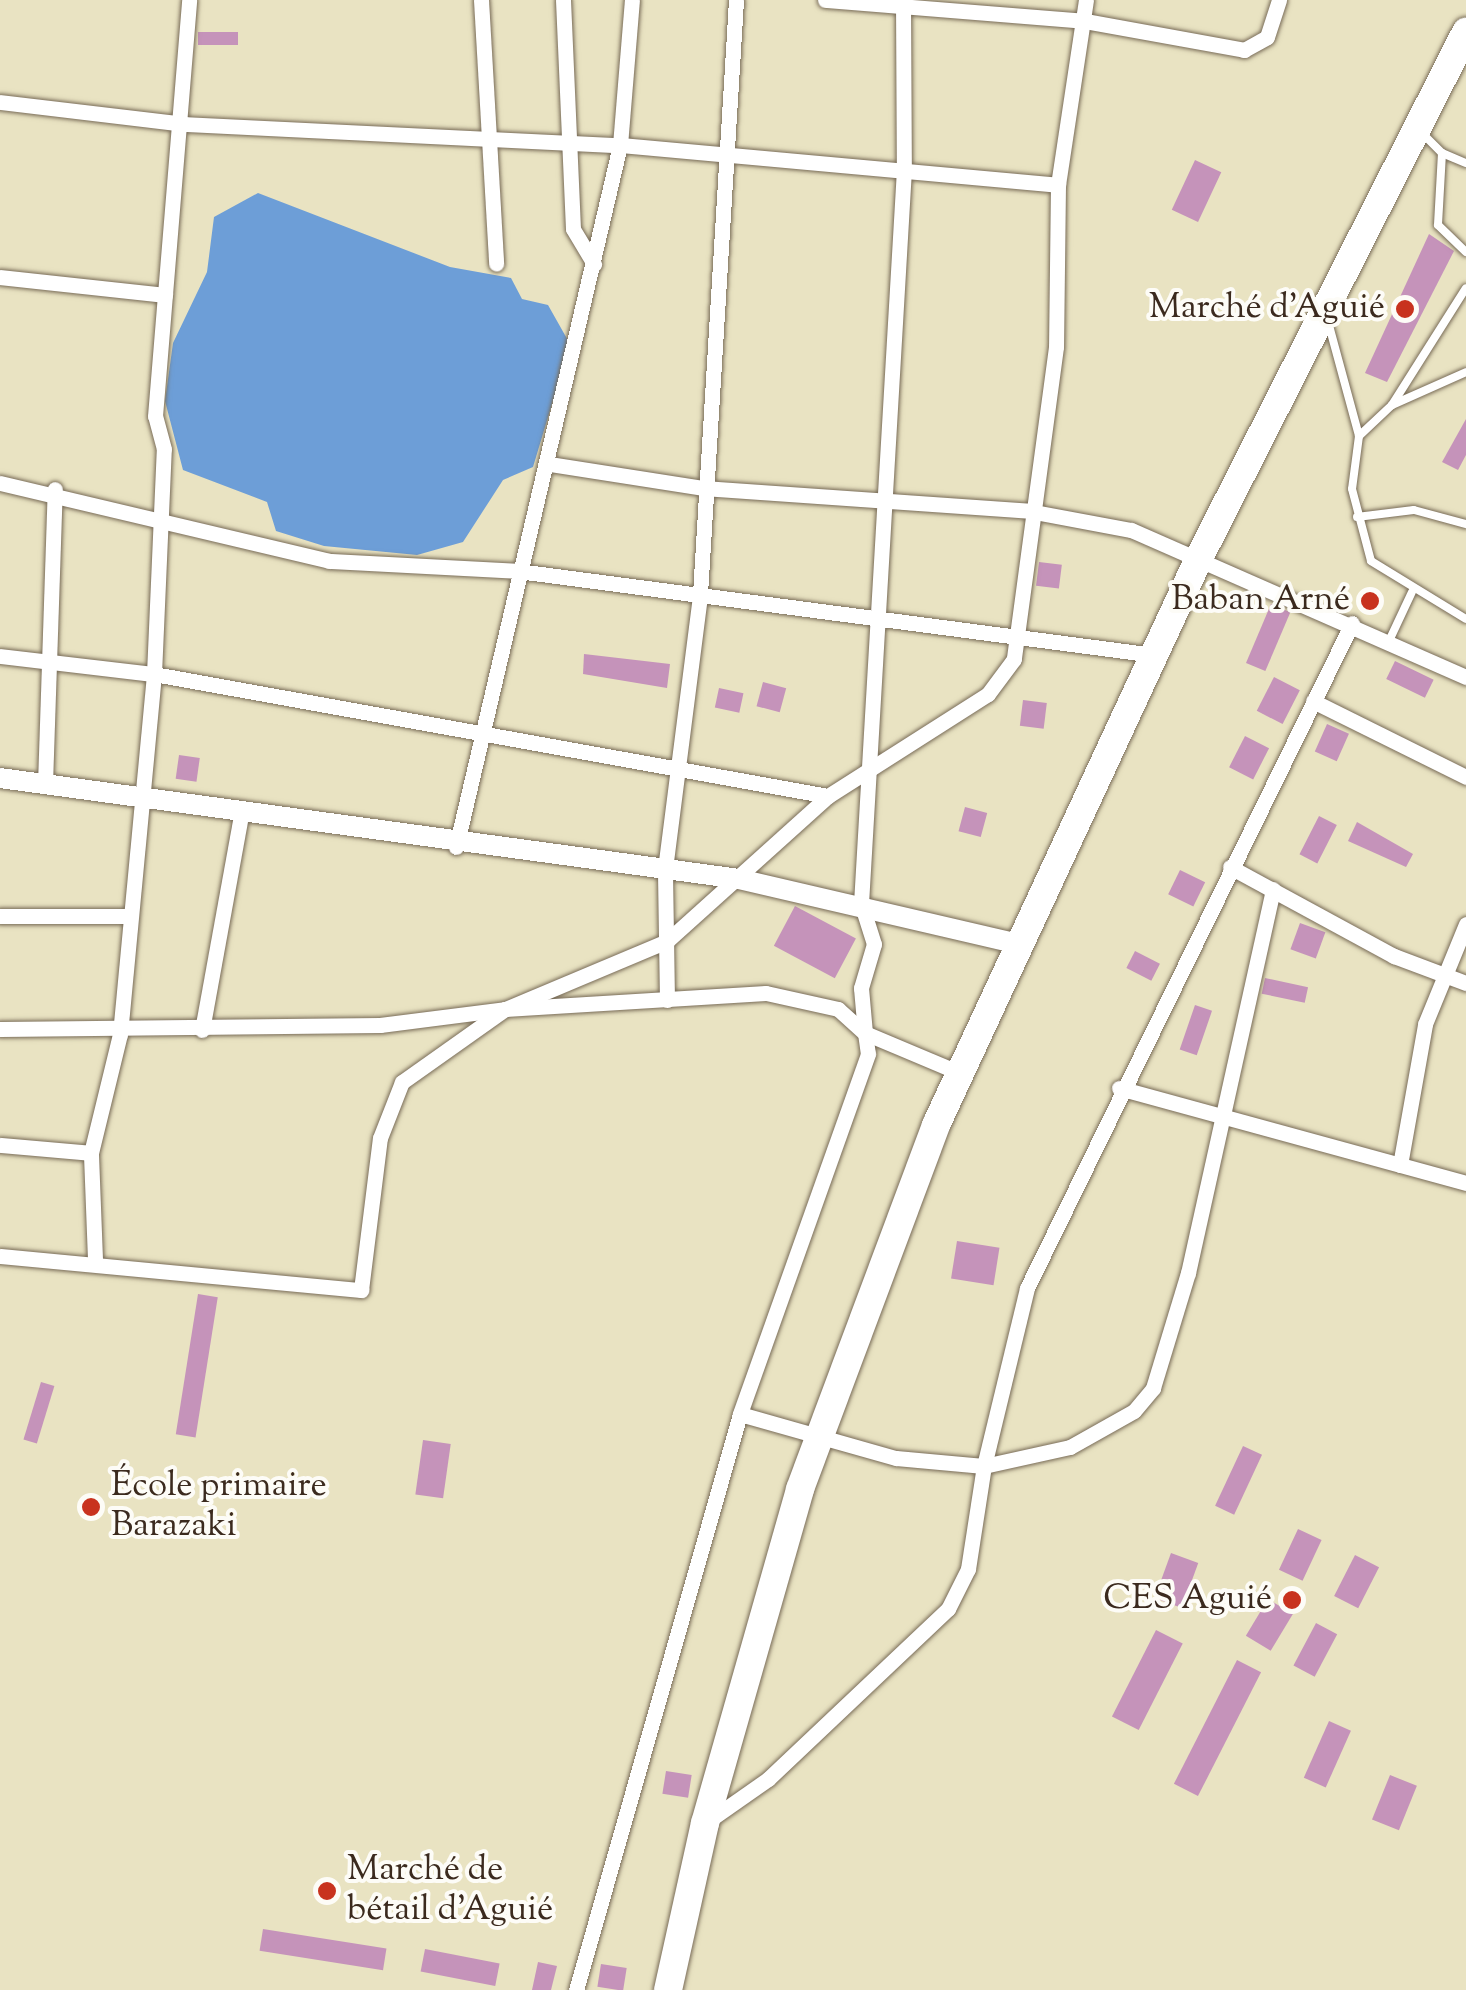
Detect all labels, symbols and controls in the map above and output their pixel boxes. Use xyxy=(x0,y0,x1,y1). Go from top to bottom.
place label: Marché d'Aguié xyxy=(1149,288,1385,330)
marker: Marché d'Aguié xyxy=(1394,298,1416,320)
place label: Baban Arné xyxy=(1171,580,1350,622)
marker: Baban Arné xyxy=(1359,590,1381,612)
place label: École primaire Barazaki xyxy=(111,1466,327,1548)
marker: École primaire Barazaki xyxy=(80,1496,102,1518)
place label: CES Aguié xyxy=(1103,1579,1272,1621)
marker: CES Aguié xyxy=(1281,1589,1303,1611)
place label: Marché de bétail d'Aguié xyxy=(347,1850,553,1932)
marker: Marché de bétail d'Aguié xyxy=(316,1880,338,1902)

